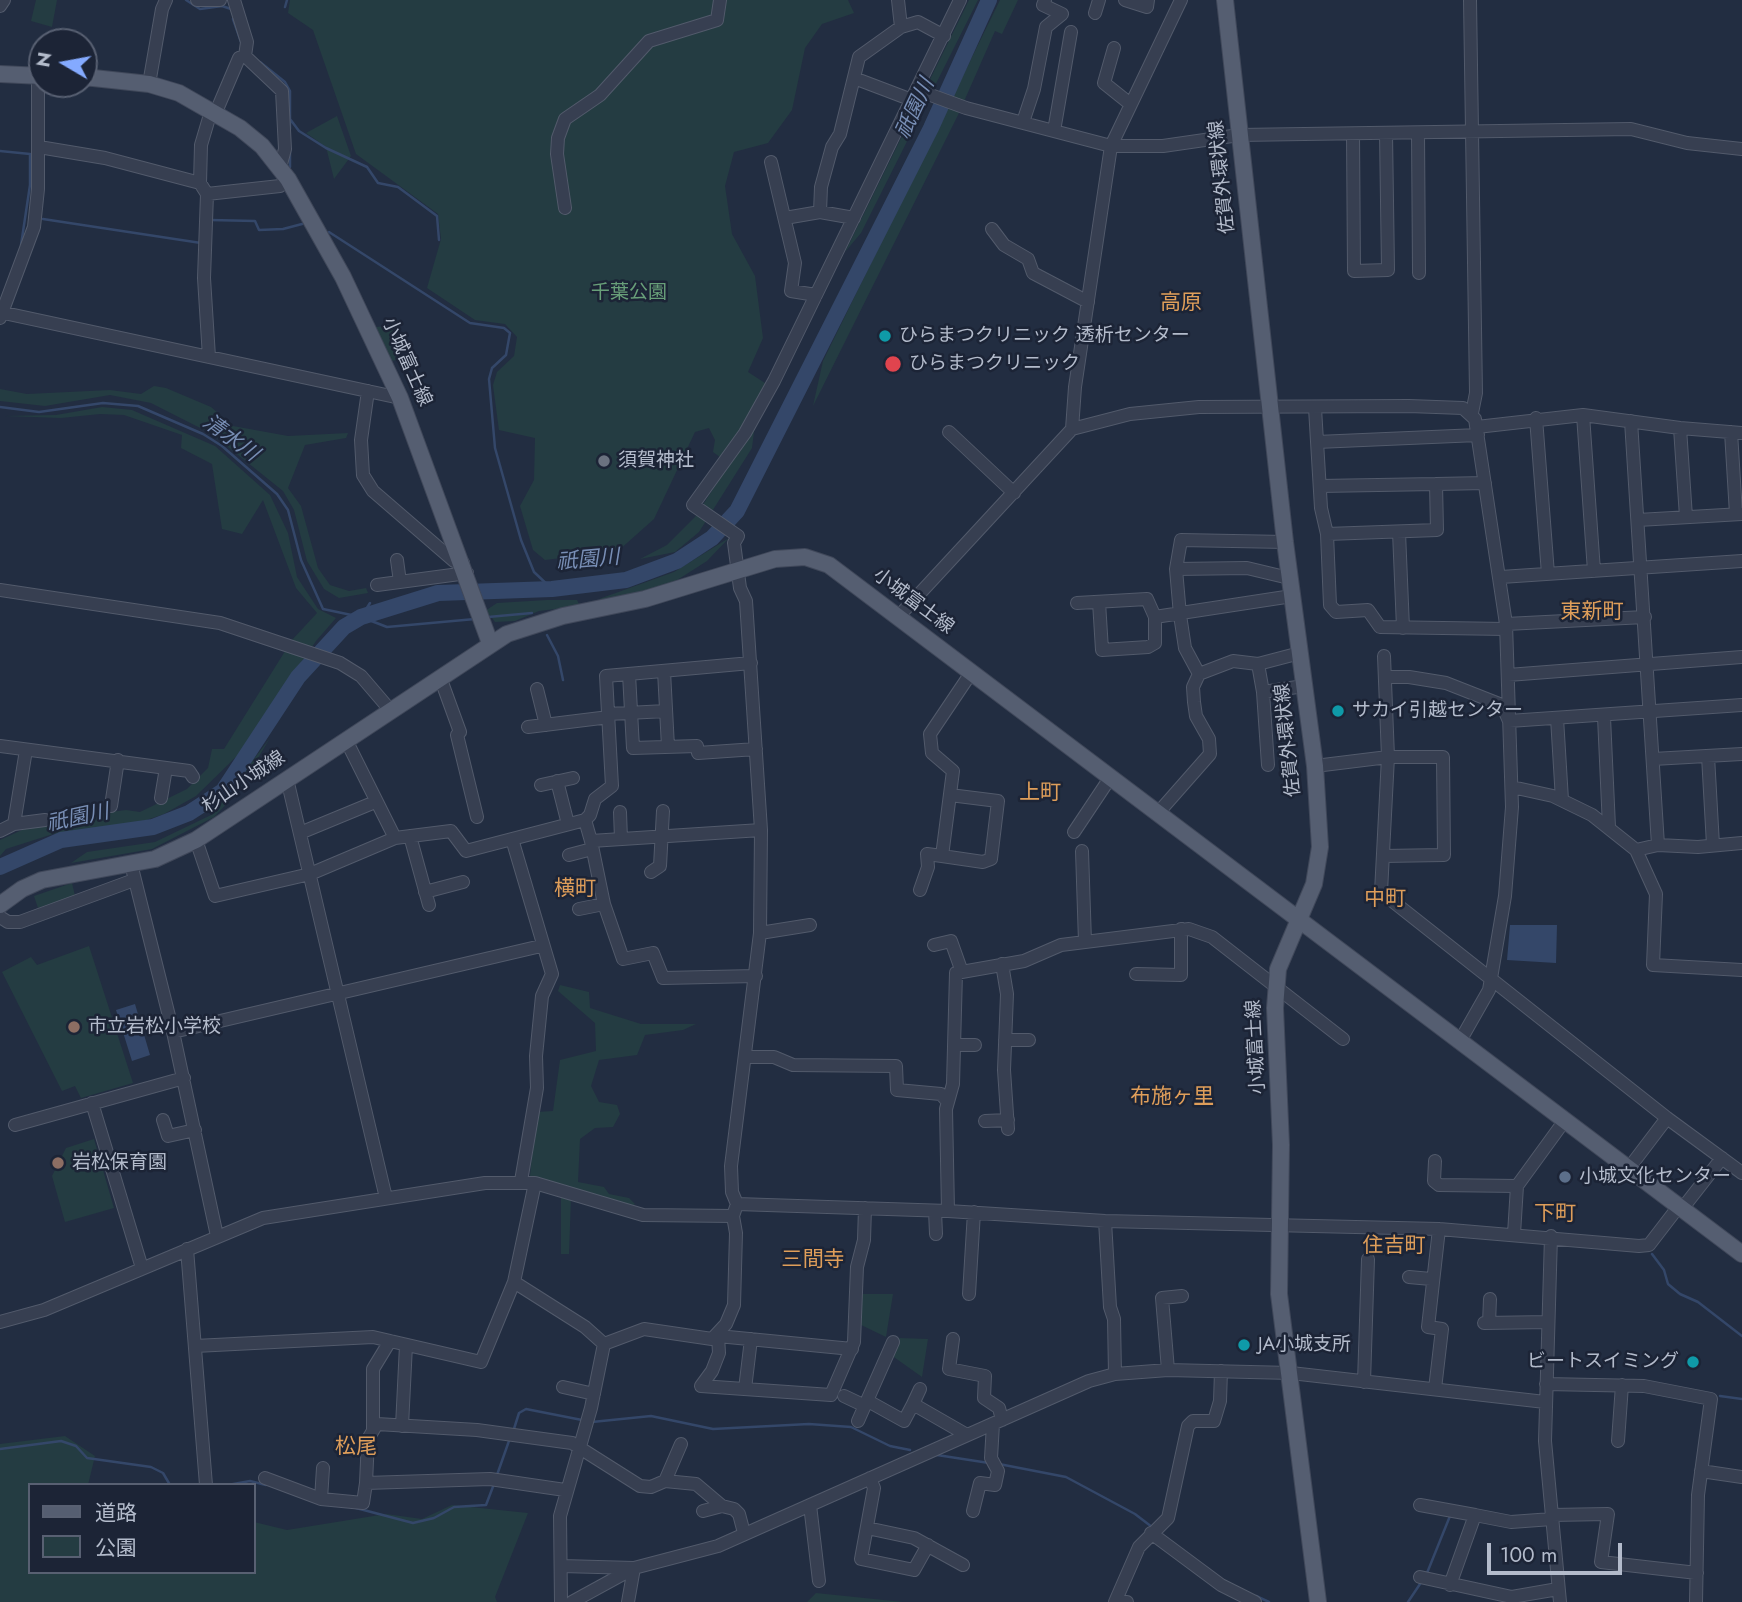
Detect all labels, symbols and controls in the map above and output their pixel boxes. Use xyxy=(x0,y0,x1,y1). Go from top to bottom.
north arrow xyxy=(28,28,98,98)
text: N xyxy=(29,50,58,69)
water label: 祇園川 xyxy=(891,75,941,143)
street label: 佐賀外環状線 xyxy=(1206,119,1240,235)
park label: 千葉公園 xyxy=(591,282,667,304)
district label: 高原 xyxy=(1160,291,1202,317)
street label: 小城富士線 xyxy=(376,314,436,410)
place label: ひらまつクリニック 透析センター xyxy=(899,325,1190,347)
marker: ひらまつクリニック 透析センター xyxy=(877,328,893,344)
place label: ひらまつクリニック xyxy=(909,353,1080,375)
marker: ひらまつクリニック xyxy=(883,354,903,374)
water label: 清水川 xyxy=(197,410,263,468)
place label: 須賀神社 xyxy=(618,450,694,472)
marker: 須賀神社 xyxy=(596,453,612,469)
water label: 祇園川 xyxy=(556,546,620,576)
street label: 小城富士線 xyxy=(868,564,958,640)
district label: 東新町 xyxy=(1561,600,1623,626)
street label: 佐賀外環状線 xyxy=(1272,682,1306,798)
place label: サカイ引越センター xyxy=(1352,700,1523,722)
marker: サカイ引越センター xyxy=(1330,703,1346,719)
street label: 杉山小城線 xyxy=(198,747,290,819)
district label: 上町 xyxy=(1019,781,1061,807)
water label: 祇園川 xyxy=(45,800,111,838)
district label: 横町 xyxy=(554,877,596,903)
district label: 中町 xyxy=(1364,887,1406,913)
street label: 小城富士線 xyxy=(1243,999,1271,1095)
place label: 市立岩松小学校 xyxy=(88,1016,221,1038)
marker: 市立岩松小学校 xyxy=(66,1019,82,1035)
district label: 布施ヶ里 xyxy=(1130,1085,1214,1111)
place label: 岩松保育園 xyxy=(72,1152,167,1174)
marker: 岩松保育園 xyxy=(50,1155,66,1171)
place label: 小城文化センター xyxy=(1579,1166,1731,1188)
marker: 小城文化センター xyxy=(1557,1169,1573,1185)
district label: 下町 xyxy=(1534,1202,1576,1228)
district label: 住吉町 xyxy=(1363,1234,1425,1260)
district label: 三間寺 xyxy=(782,1248,844,1274)
place label: JA小城支所 xyxy=(1258,1334,1351,1356)
marker: JA小城支所 xyxy=(1236,1337,1252,1353)
place label: ビートスイミング xyxy=(1527,1351,1679,1373)
marker: ビートスイミング xyxy=(1685,1354,1701,1370)
district label: 松尾 xyxy=(335,1435,377,1461)
legend xyxy=(28,1483,256,1574)
text: 道路 xyxy=(95,1498,137,1528)
scale bar xyxy=(1490,1528,1625,1572)
text: 公園 xyxy=(95,1533,137,1563)
text: 100 m xyxy=(1500,1540,1557,1570)

